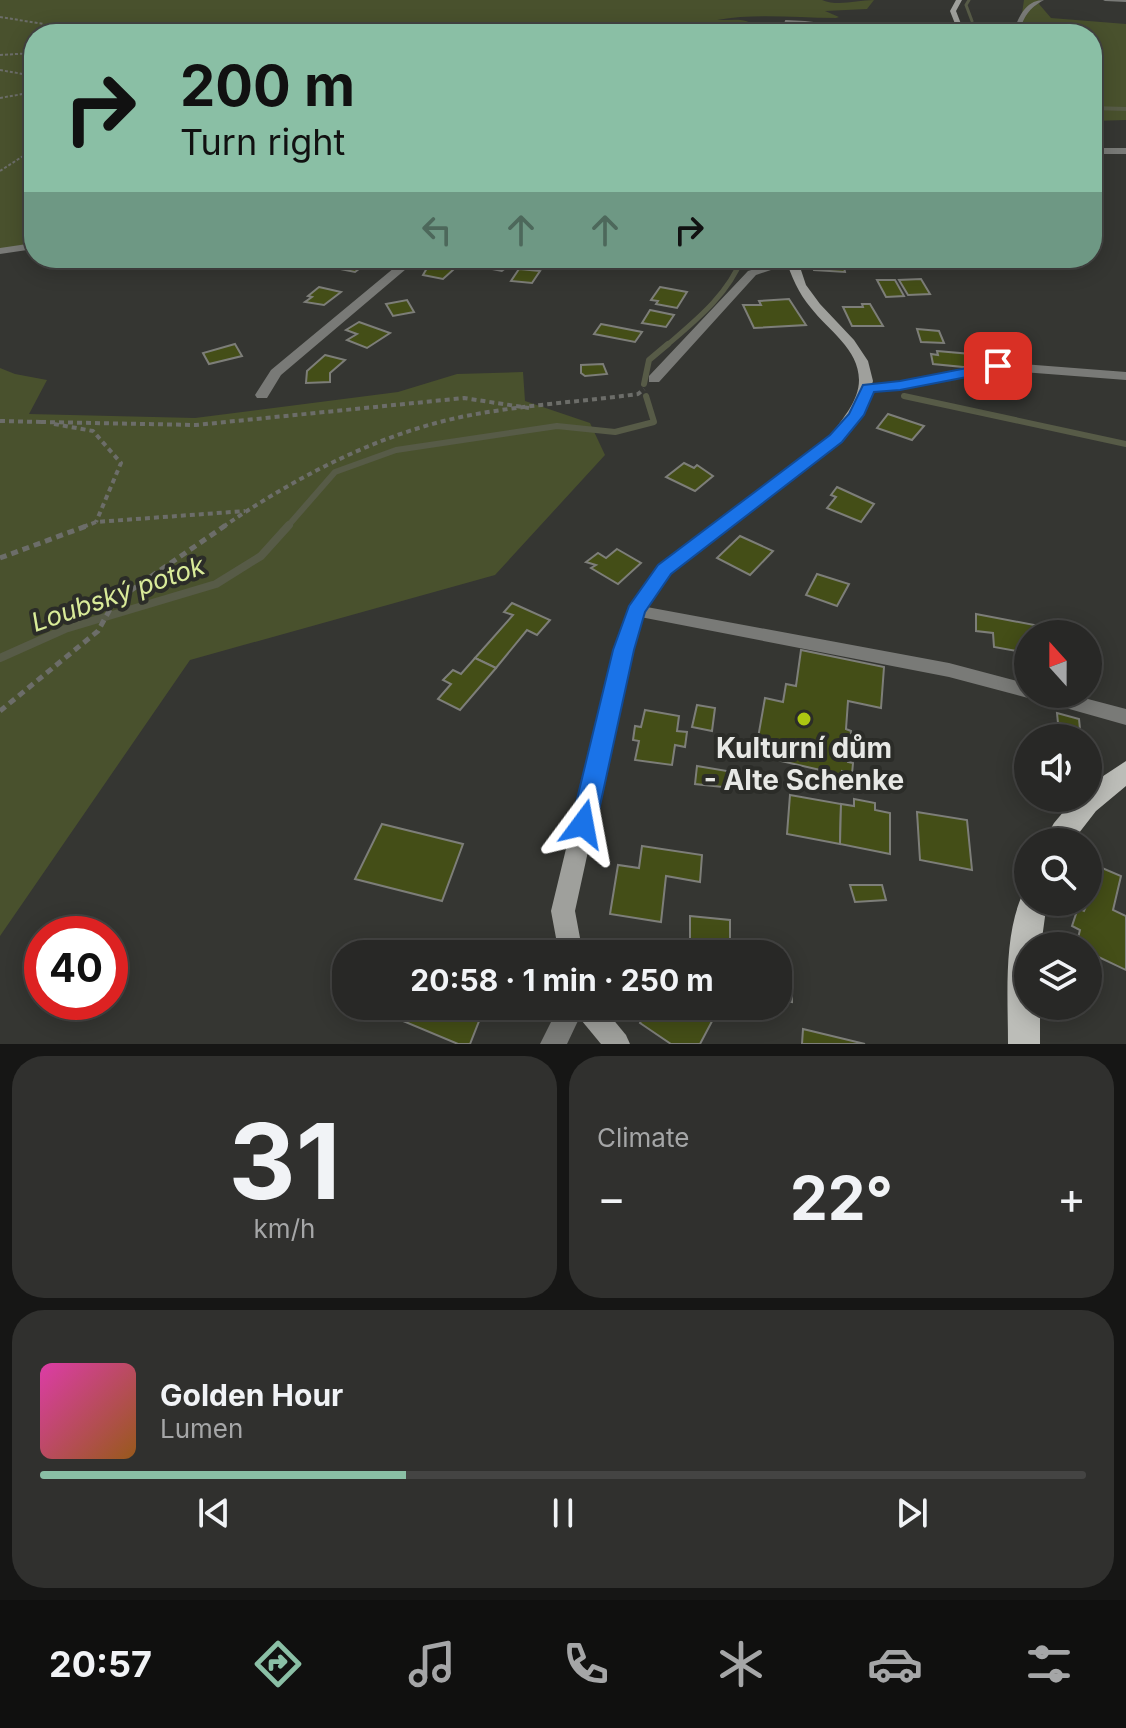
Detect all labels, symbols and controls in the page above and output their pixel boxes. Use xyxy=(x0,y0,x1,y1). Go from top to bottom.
text: 200 m xyxy=(180,52,355,120)
icon: right xyxy=(48,56,152,160)
text: Turn right xyxy=(180,120,345,164)
icon: left xyxy=(415,208,459,252)
icon: ahead xyxy=(499,208,543,252)
icon: ahead xyxy=(583,208,627,252)
icon: right xyxy=(667,208,711,252)
pin xyxy=(964,332,1032,400)
icon: arrive xyxy=(976,344,1020,388)
water label: Loubský potok xyxy=(27,549,209,638)
north arrow xyxy=(1014,620,1102,708)
map controls xyxy=(1014,620,1102,1020)
marker: Kulturní dům - Alte Schenke xyxy=(795,710,813,728)
button: sound xyxy=(1014,724,1102,812)
place label: Kulturní dům - Alte Schenke xyxy=(704,731,904,797)
position arrow xyxy=(541,782,625,866)
button: search xyxy=(1014,828,1102,916)
speed limit sign: 40 xyxy=(24,916,128,1020)
button: layers xyxy=(1014,932,1102,1020)
text: 20:58 · 1 min · 250 m xyxy=(410,962,714,998)
text: 31 xyxy=(229,1098,340,1224)
text: Climate xyxy=(597,1122,689,1153)
text: 22° xyxy=(790,1162,893,1234)
text: − xyxy=(597,1171,626,1225)
text: + xyxy=(1057,1171,1086,1225)
text: km/h xyxy=(254,1213,315,1244)
text: Golden Hour xyxy=(160,1377,343,1413)
text: Lumen xyxy=(160,1413,243,1444)
icon: previous xyxy=(192,1491,236,1535)
icon: pause xyxy=(541,1491,585,1535)
icon: next xyxy=(890,1491,934,1535)
icon: directions xyxy=(250,1636,306,1692)
icon: music xyxy=(404,1636,460,1692)
icon: phone xyxy=(558,1636,614,1692)
icon: climate xyxy=(713,1636,769,1692)
icon: car xyxy=(867,1636,923,1692)
icon: filters xyxy=(1021,1636,1077,1692)
text: 20:57 xyxy=(49,1642,152,1686)

